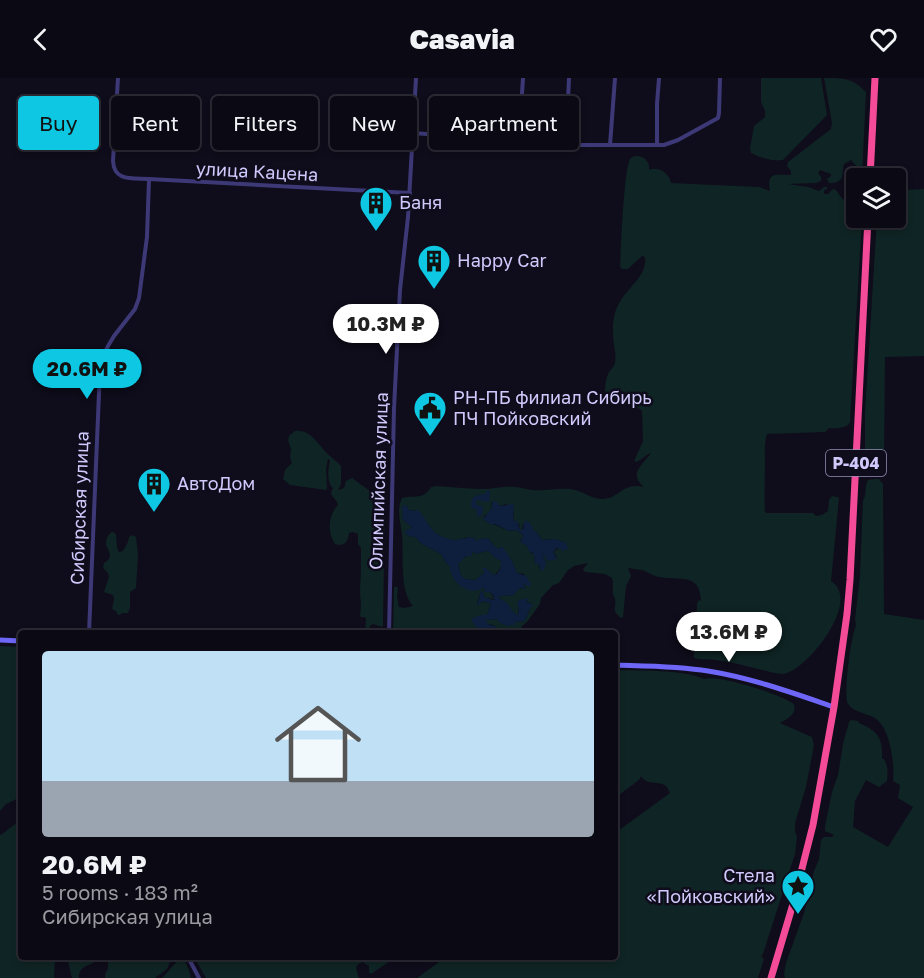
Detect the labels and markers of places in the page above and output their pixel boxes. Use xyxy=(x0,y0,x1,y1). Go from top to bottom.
building icon: Баня xyxy=(358,185,394,232)
place label: Баня xyxy=(399,191,442,213)
building icon: Happy Car xyxy=(416,243,452,290)
place label: Happy Car xyxy=(457,249,547,271)
pin: 10.3M ₽ xyxy=(331,304,441,355)
pin: 20.6M ₽ xyxy=(32,349,142,400)
place label: РН-ПБ филиал Сибирь ПЧ Пойковский xyxy=(453,386,652,429)
public building icon: РН-ПБ филиал Сибирь ПЧ Пойковский xyxy=(412,390,448,437)
building icon: АвтоДом xyxy=(136,466,172,513)
place label: АвтоДом xyxy=(177,472,255,494)
pin: 13.6M ₽ xyxy=(674,612,784,663)
place label: Стела «Пойковский» xyxy=(647,864,775,907)
place icon: Стела «Пойковский» xyxy=(780,868,816,915)

